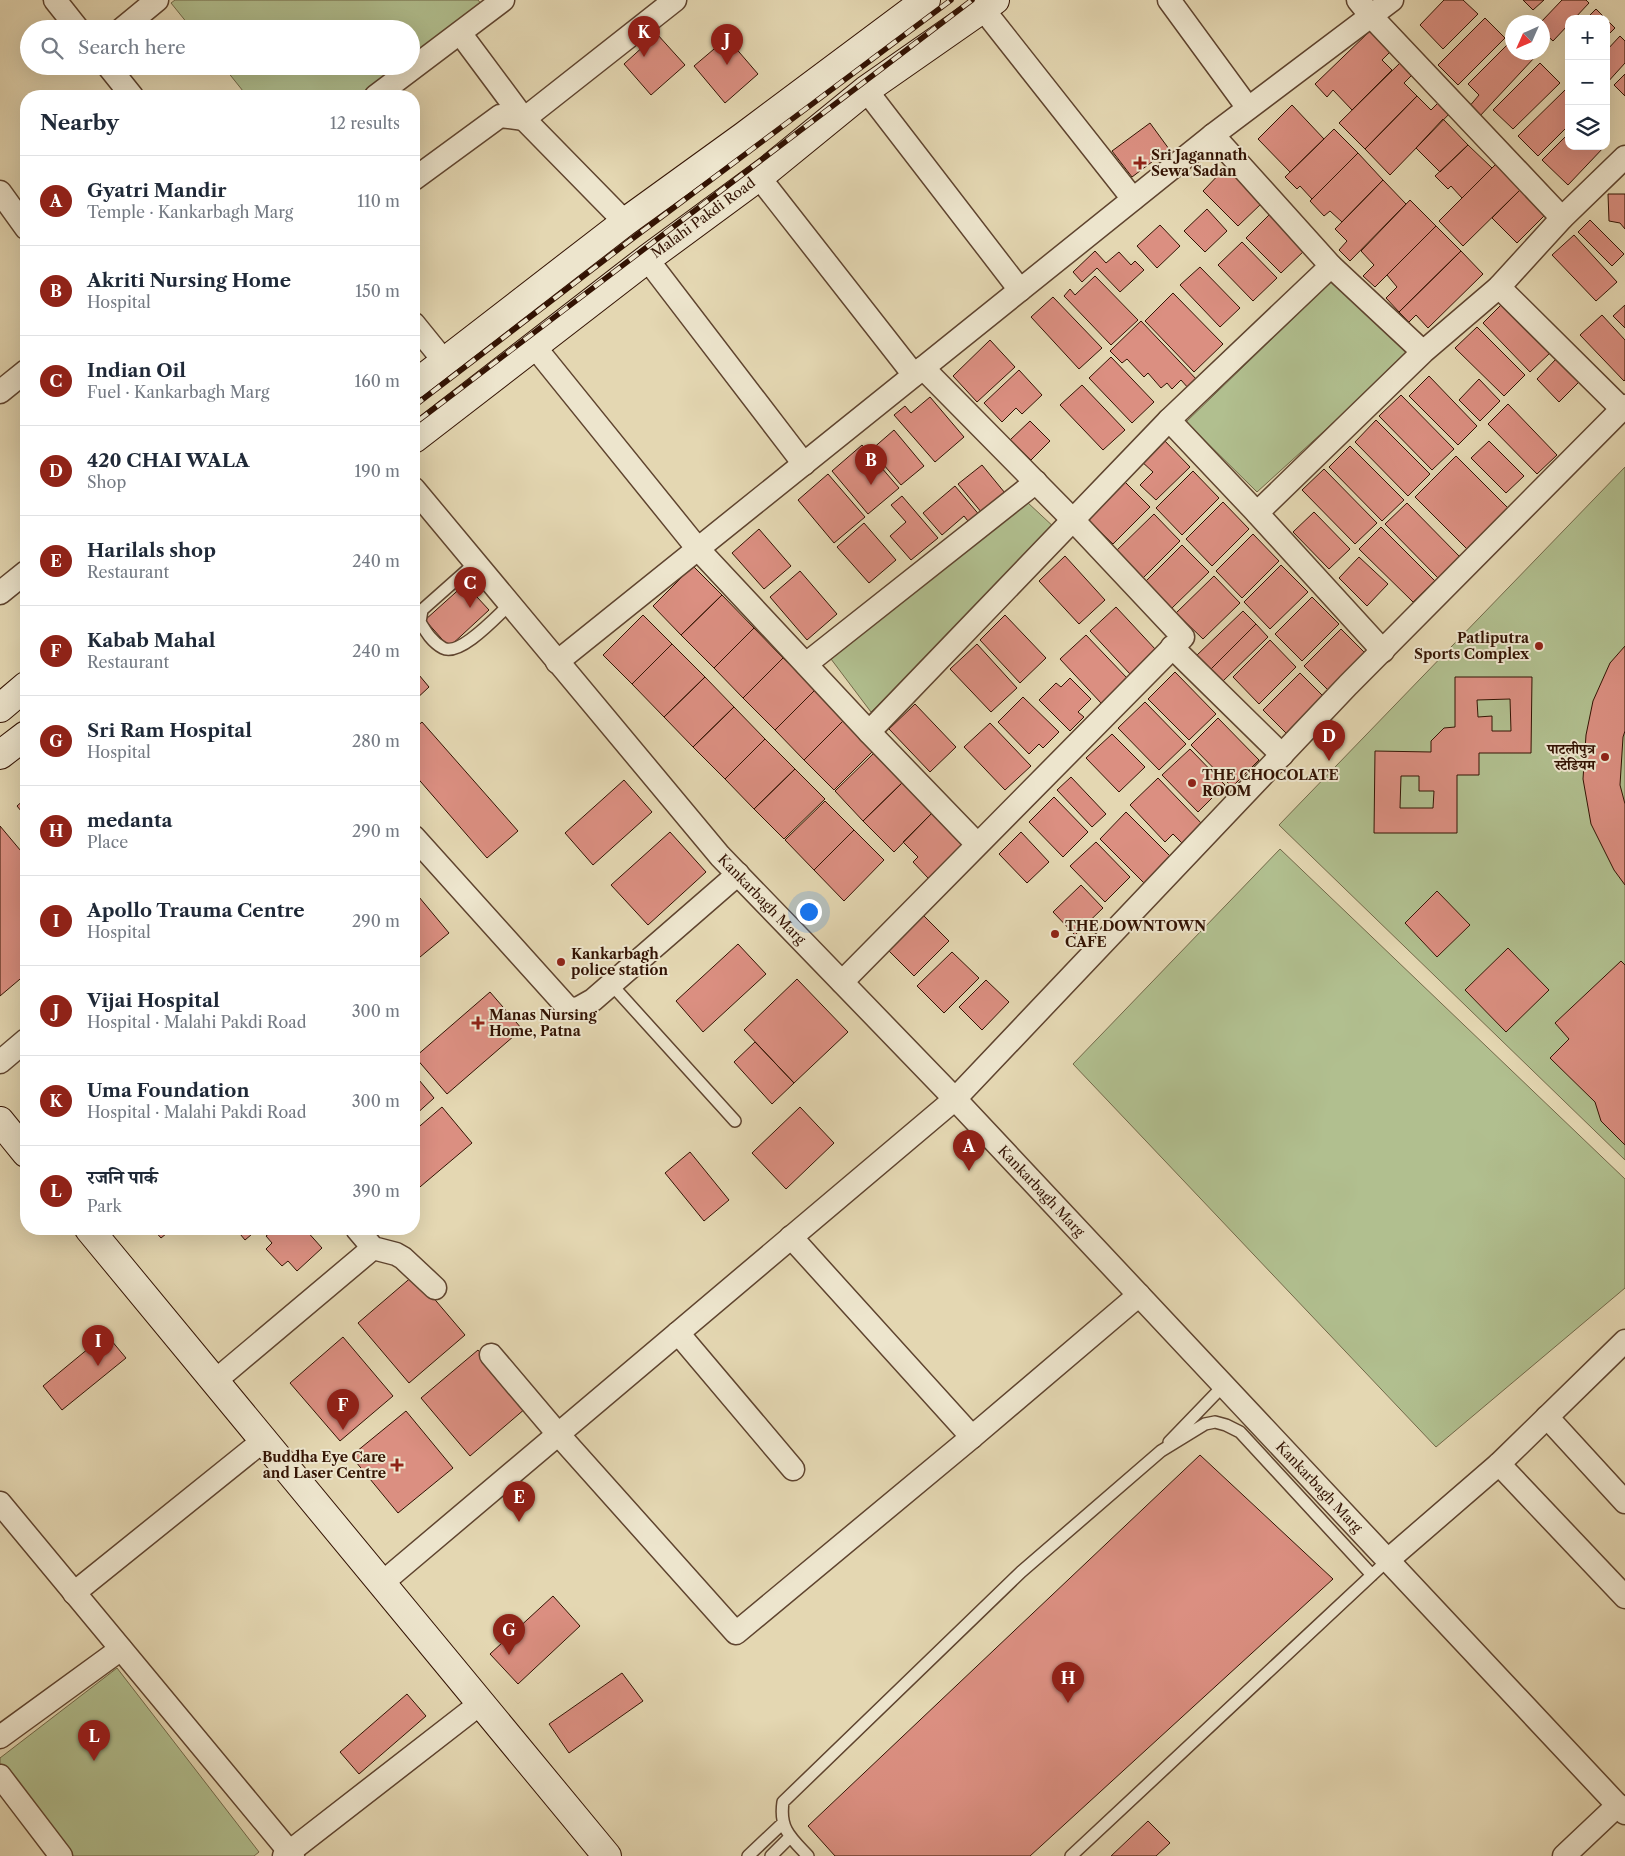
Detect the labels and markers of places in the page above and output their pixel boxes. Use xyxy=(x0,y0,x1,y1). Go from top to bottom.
pin: K xyxy=(628,16,660,57)
pin: J xyxy=(711,24,743,65)
place label: Sri Jagannath Sewa Sadan xyxy=(1151,146,1248,180)
marker: Sri Jagannath Sewa Sadan xyxy=(1133,156,1147,170)
pin: B xyxy=(855,444,887,485)
pin: C xyxy=(454,567,486,608)
place label: Patliputra Sports Complex xyxy=(1414,629,1530,663)
marker: Patliputra Sports Complex xyxy=(1533,640,1545,652)
pin: D xyxy=(1313,720,1345,761)
place label: पाटलीपुत्र स्टेडियम xyxy=(1546,740,1597,774)
marker: पाटलीपुत्र स्टेडियम xyxy=(1599,751,1611,763)
place label: THE CHOCOLATE ROOM xyxy=(1202,766,1339,800)
marker: THE CHOCOLATE ROOM xyxy=(1186,777,1198,789)
place label: THE DOWNTOWN CAFE xyxy=(1065,917,1206,951)
marker: THE DOWNTOWN CAFE xyxy=(1049,928,1061,940)
place label: Kankarbagh police station xyxy=(571,945,668,979)
marker: Kankarbagh police station xyxy=(555,956,567,968)
place label: Manas Nursing Home, Patna xyxy=(489,1006,598,1040)
marker: Manas Nursing Home, Patna xyxy=(471,1016,485,1030)
pin: A xyxy=(953,1130,985,1171)
pin: I xyxy=(82,1325,114,1366)
pin: F xyxy=(327,1389,359,1430)
place label: Buddha Eye Care and Laser Centre xyxy=(262,1448,386,1482)
marker: Buddha Eye Care and Laser Centre xyxy=(390,1458,404,1472)
pin: E xyxy=(503,1481,535,1522)
pin: G xyxy=(493,1614,525,1655)
pin: H xyxy=(1052,1662,1084,1703)
pin: L xyxy=(78,1720,110,1761)

